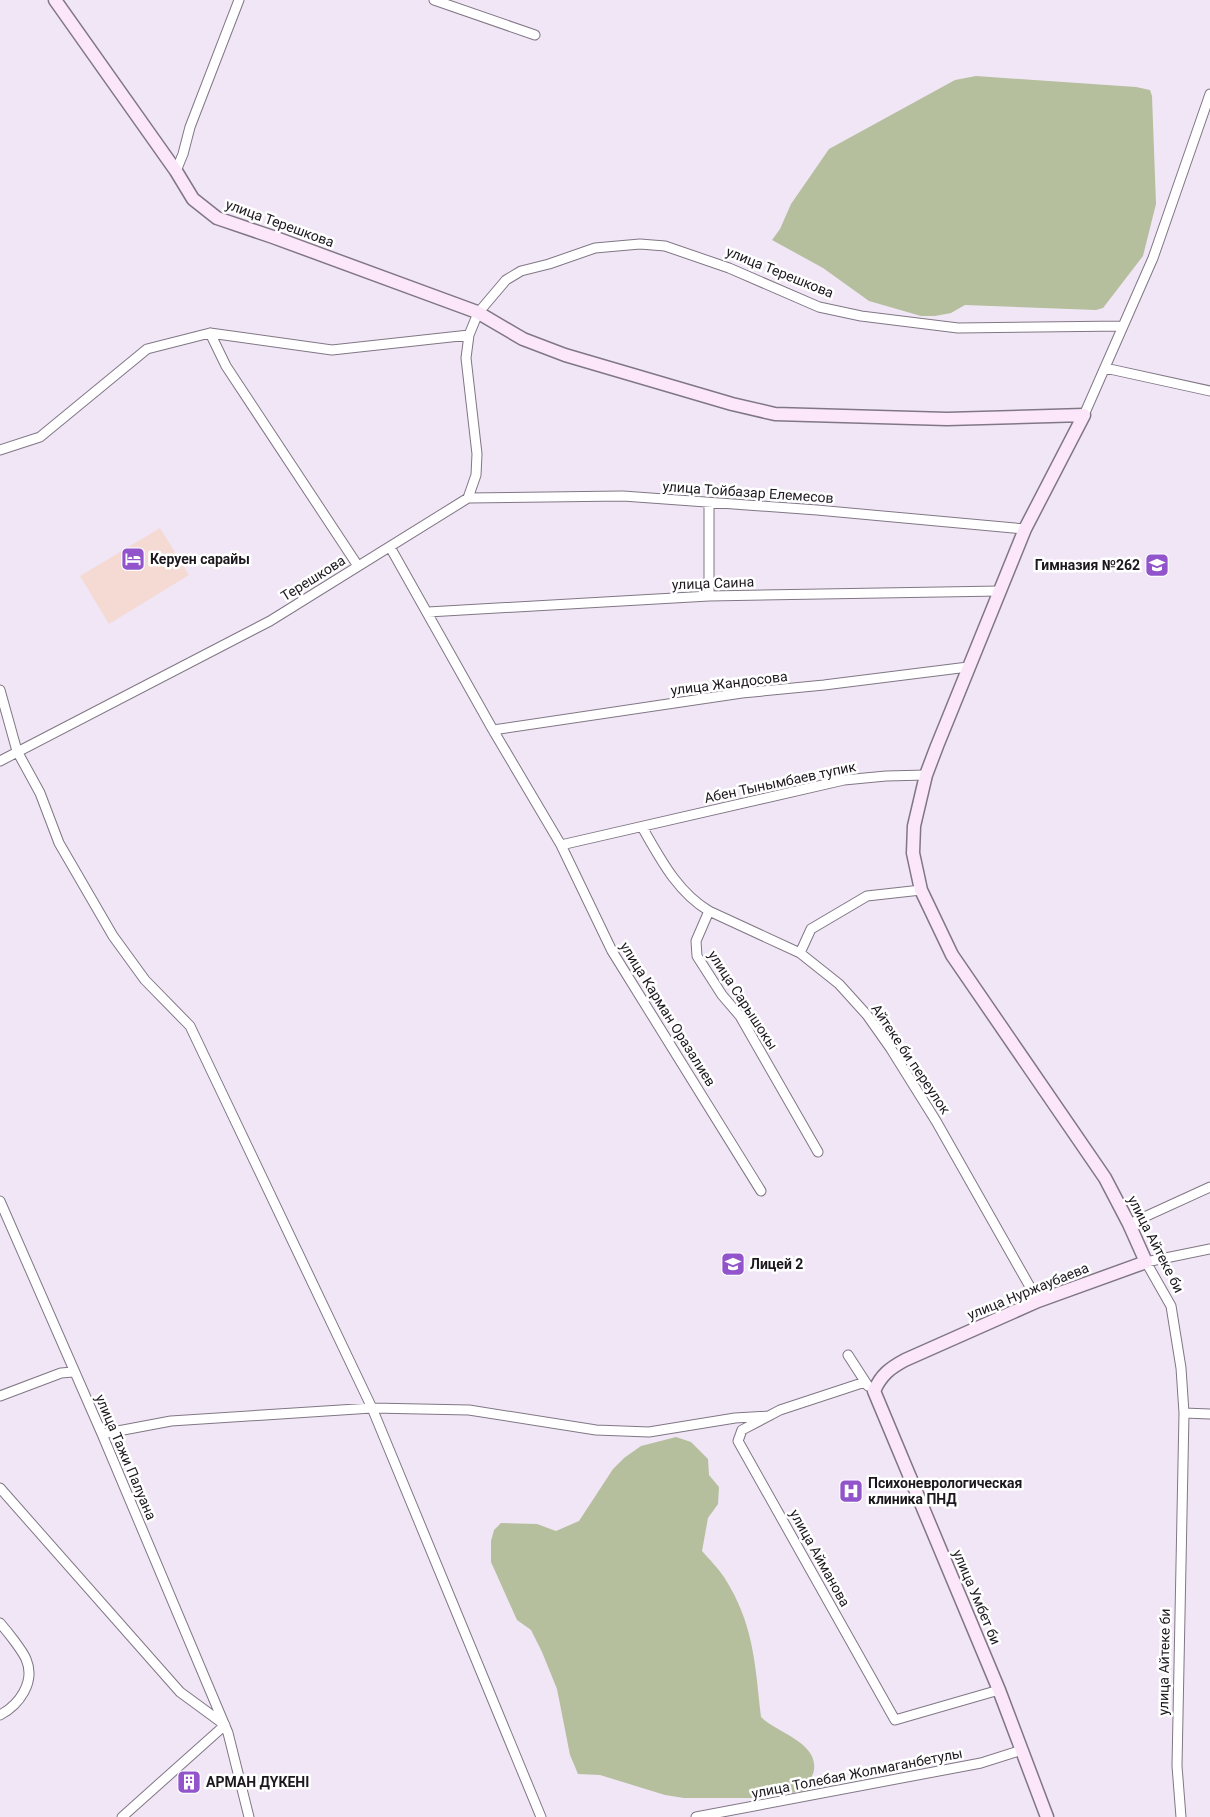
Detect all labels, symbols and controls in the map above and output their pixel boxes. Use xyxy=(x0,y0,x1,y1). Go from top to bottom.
street label: улица Терешкова xyxy=(224,196,336,250)
street label: улица Терешкова xyxy=(724,243,836,301)
street label: улица Тойбазар Елемесов xyxy=(662,478,834,506)
hotel icon: Керуен сарайы xyxy=(120,546,146,572)
place label: Керуен сарайы xyxy=(150,551,250,567)
street label: Терешкова xyxy=(278,552,348,604)
school or university icon: Гимназия №262 xyxy=(1144,552,1170,578)
place label: Гимназия №262 xyxy=(1035,557,1140,573)
street label: улица Саина xyxy=(672,574,754,592)
street label: улица Жандосова xyxy=(670,668,788,698)
street label: Абен Тынымбаев тупик xyxy=(703,758,858,806)
street label: улица Карман Оразалиев xyxy=(617,939,719,1089)
street label: улица Сарышокы xyxy=(705,947,781,1053)
street label: Айтеке би переулок xyxy=(868,1001,954,1117)
street label: улица Айтеке би xyxy=(1125,1193,1187,1295)
school or university icon: Лицей 2 xyxy=(720,1251,746,1277)
place label: Лицей 2 xyxy=(750,1256,803,1272)
street label: улица Нуржаубаева xyxy=(965,1259,1091,1323)
street label: улица Тажи Палуана xyxy=(92,1392,160,1522)
place label: Психоневрологическая клиника ПНД xyxy=(868,1475,1022,1507)
hospital icon: Психоневрологическая клиника ПНД xyxy=(838,1478,864,1504)
street label: улица Айманова xyxy=(787,1507,853,1609)
street label: улица Умбет би xyxy=(950,1547,1004,1647)
street label: улица Айтеке би xyxy=(1155,1608,1173,1716)
street label: улица Толебая Жолмаганбетулы xyxy=(750,1745,964,1801)
building icon: АРМАН ДҮКЕНІ xyxy=(176,1769,202,1795)
place label: АРМАН ДҮКЕНІ xyxy=(206,1774,309,1790)

